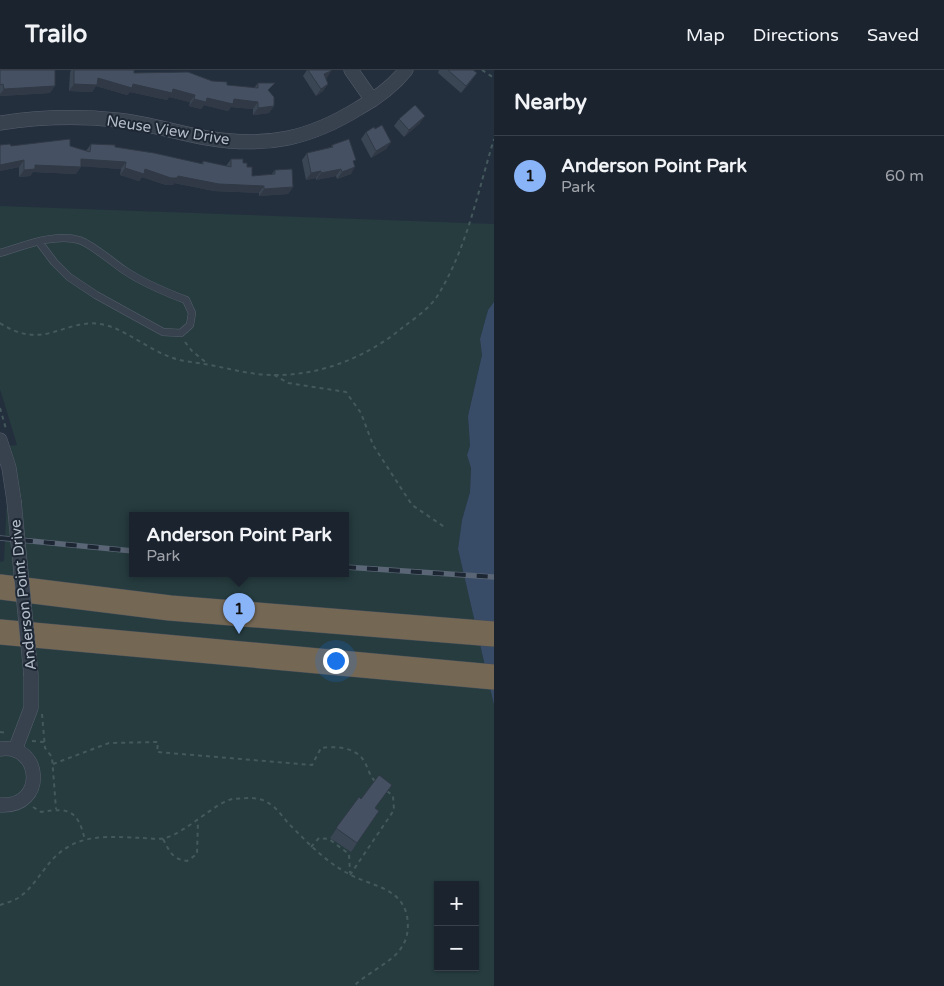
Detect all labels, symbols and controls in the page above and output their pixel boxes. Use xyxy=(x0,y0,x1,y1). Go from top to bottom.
text: Trailo xyxy=(25,20,87,49)
text: Map xyxy=(686,24,725,46)
text: Directions xyxy=(753,24,839,46)
text: Saved xyxy=(867,24,919,46)
text: Nearby xyxy=(514,90,587,115)
street label: Neuse View Drive xyxy=(105,111,231,149)
text: Anderson Point Park xyxy=(561,155,747,177)
text: 1 xyxy=(525,166,535,186)
text: 60 m xyxy=(885,166,924,186)
text: Park xyxy=(561,177,595,197)
popup xyxy=(129,512,349,577)
street label: Anderson Point Drive xyxy=(6,519,40,671)
text: Anderson Point Park xyxy=(146,524,332,546)
text: Park xyxy=(146,546,180,566)
pin: 1 xyxy=(223,593,255,634)
your location xyxy=(323,648,349,674)
map controls xyxy=(434,881,479,971)
button: + xyxy=(434,881,479,926)
button: − xyxy=(434,926,479,971)

